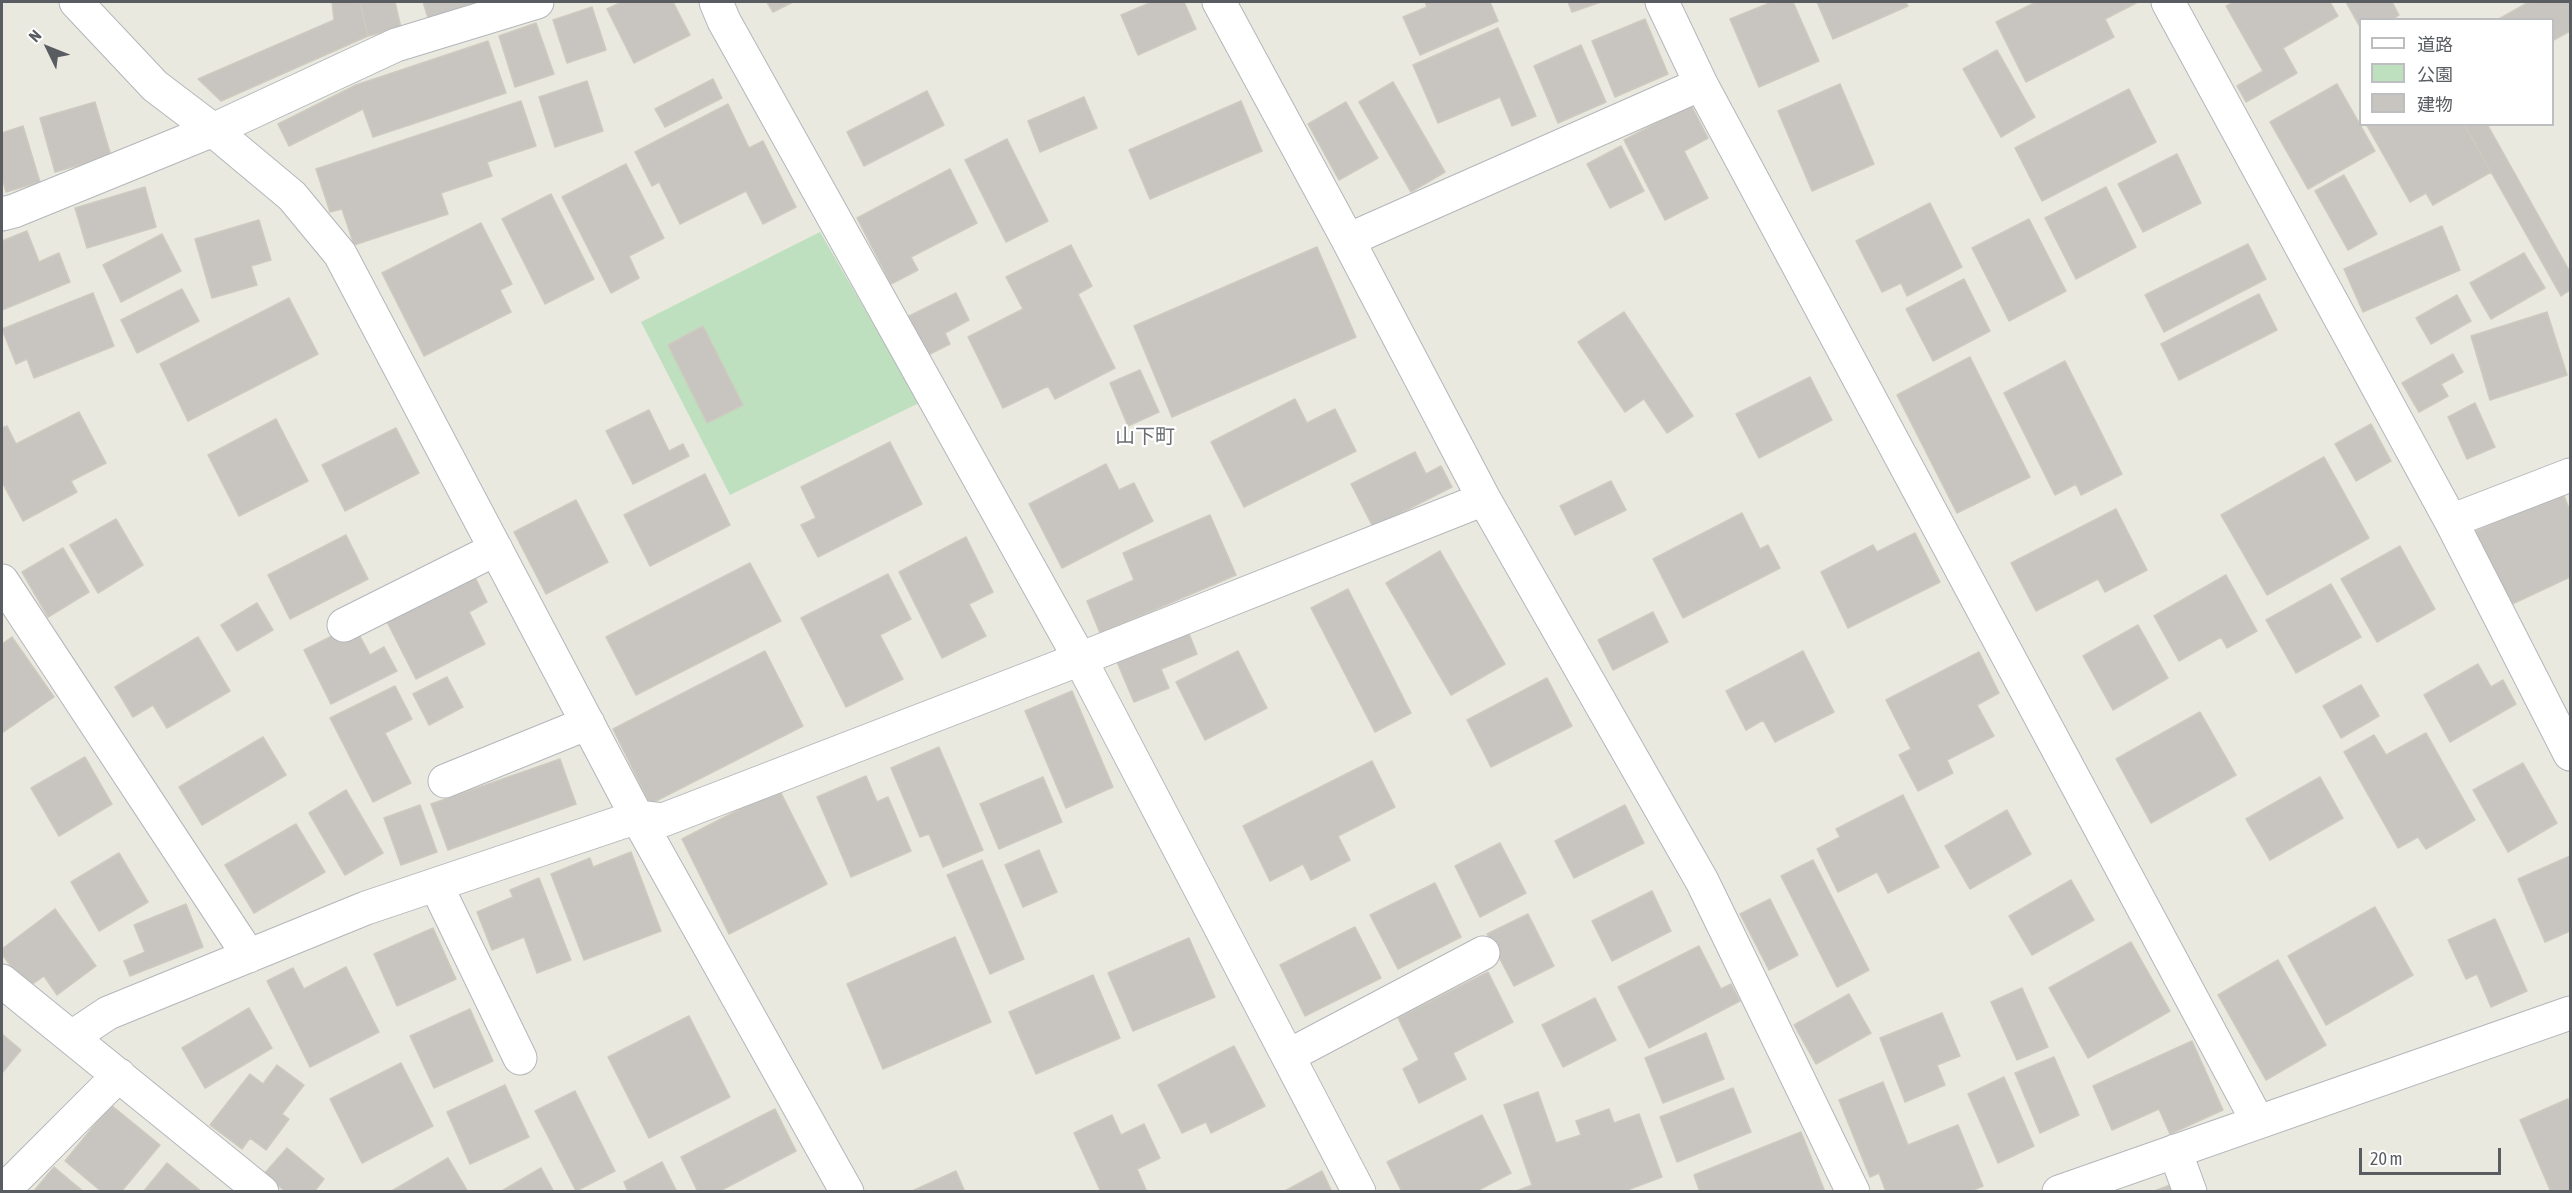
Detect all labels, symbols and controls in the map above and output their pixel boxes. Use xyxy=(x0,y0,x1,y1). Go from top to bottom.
north arrow xyxy=(18,18,78,78)
legend xyxy=(2359,18,2554,126)
text: N xyxy=(25,26,45,45)
text: 道路 xyxy=(2417,34,2453,55)
text: 公園 xyxy=(2417,64,2453,85)
text: 建物 xyxy=(2417,94,2453,115)
district label: 山下町 xyxy=(1115,425,1175,449)
scale bar xyxy=(2362,1136,2504,1174)
text: 20 m xyxy=(2370,1148,2402,1169)

